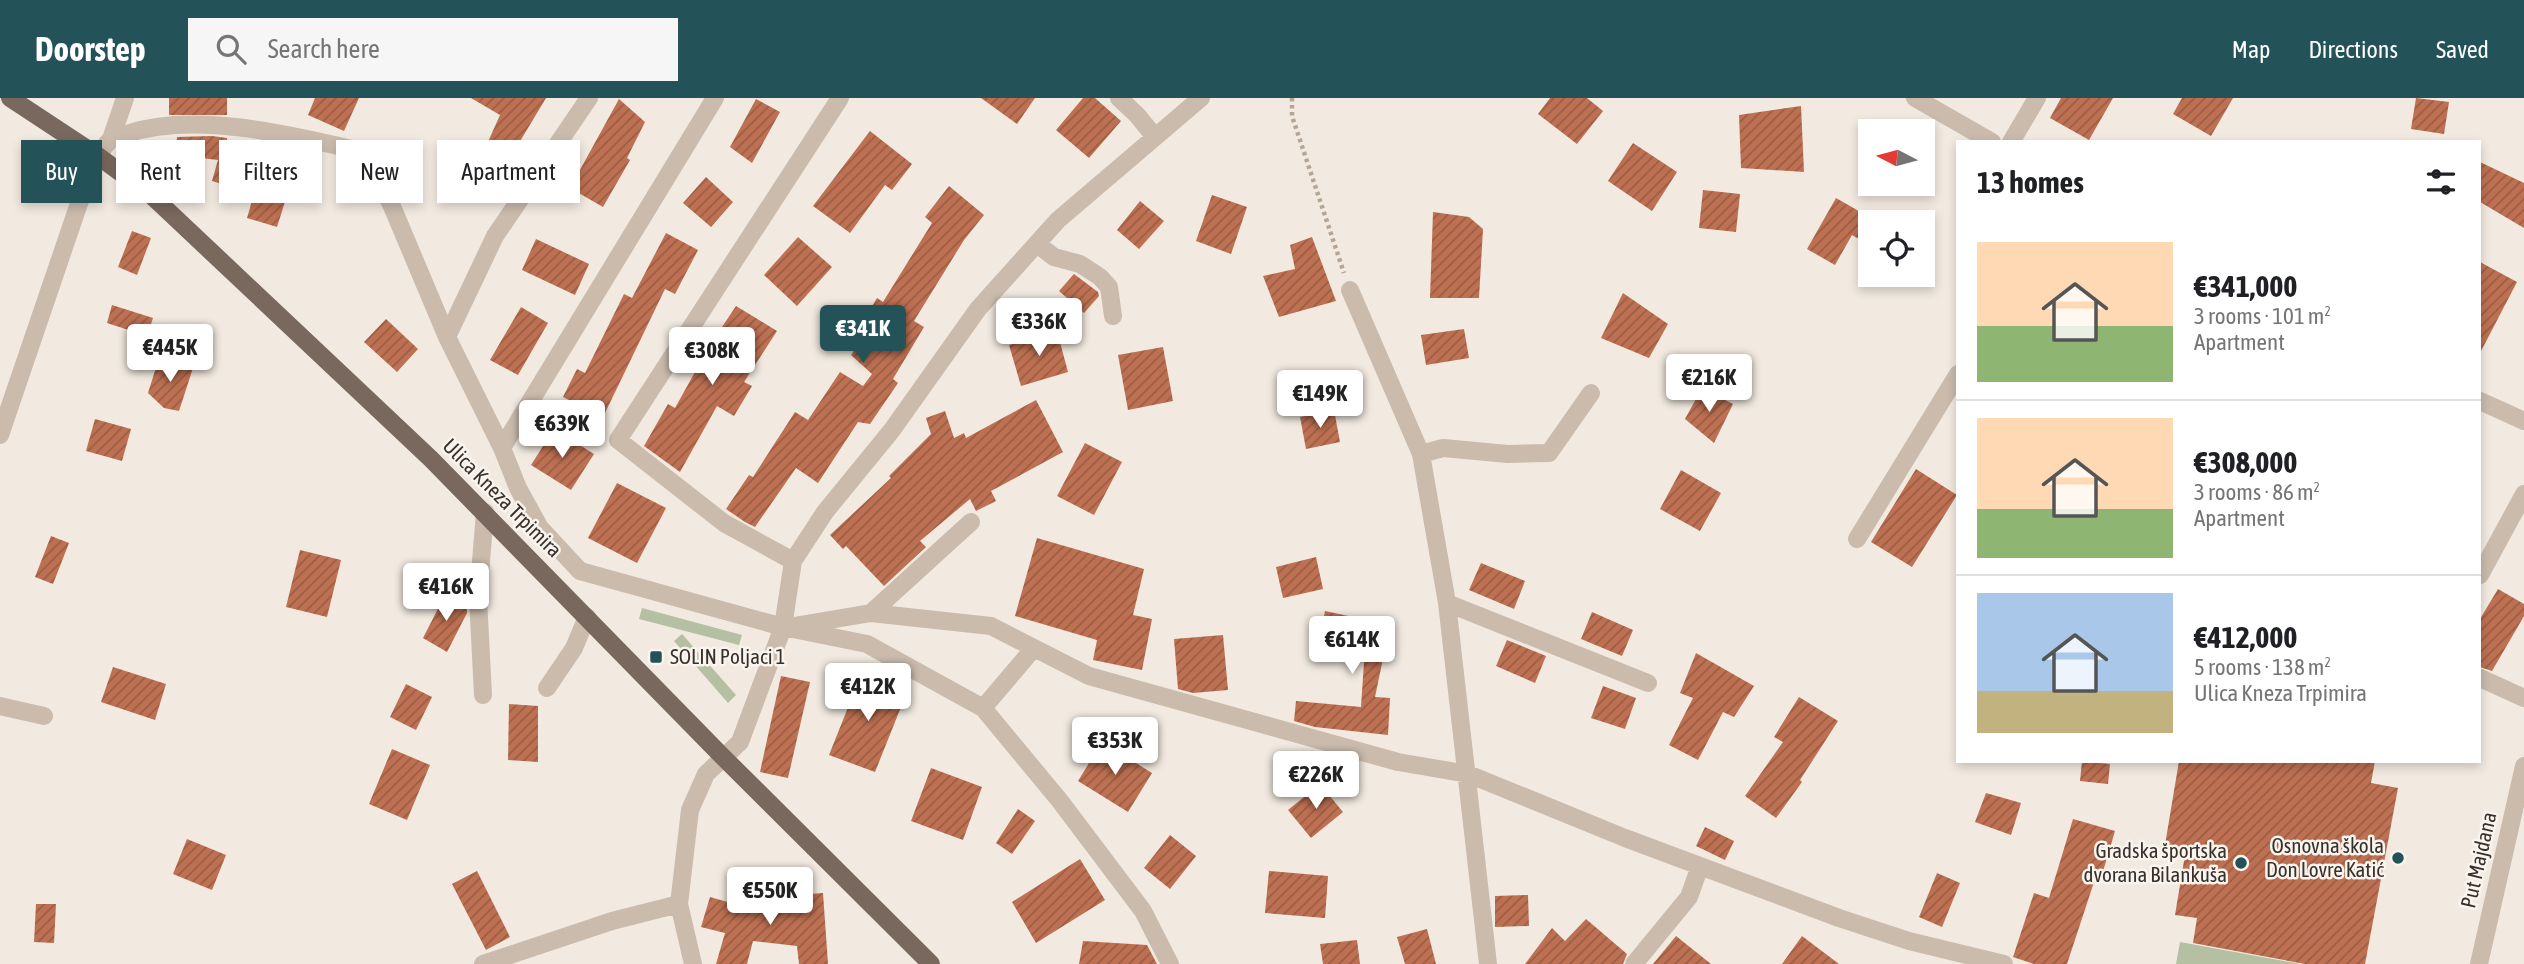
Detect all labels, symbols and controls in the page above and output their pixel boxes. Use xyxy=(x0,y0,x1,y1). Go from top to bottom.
search box xyxy=(188,18,678,81)
text: Doorstep xyxy=(35,30,146,68)
icon: search xyxy=(212,30,250,68)
text: Search here xyxy=(268,34,380,64)
text: Map xyxy=(2232,36,2270,63)
text: Directions xyxy=(2308,36,2398,63)
text: Saved xyxy=(2436,36,2489,63)
north arrow xyxy=(1858,119,1936,196)
map controls xyxy=(1858,119,1935,287)
chip: Buy xyxy=(21,140,102,203)
chip: Rent xyxy=(116,140,205,203)
chip: Filters xyxy=(219,140,322,203)
chip: New xyxy=(336,140,423,203)
chip: Apartment xyxy=(437,140,580,203)
icon: filters xyxy=(2422,163,2460,201)
text: 13 homes xyxy=(1977,165,2084,199)
button: locate xyxy=(1858,210,1935,287)
text: €341,000 xyxy=(2194,269,2297,303)
icon: home xyxy=(2033,270,2117,354)
pin: €336K xyxy=(990,299,1088,358)
text: 3 rooms · 101 m² xyxy=(2194,303,2331,329)
pin: €341K xyxy=(814,306,912,365)
text: €336K xyxy=(1012,308,1066,334)
text: €341K xyxy=(836,315,890,341)
pin: €445K xyxy=(121,324,219,384)
pin: €308K xyxy=(663,328,761,387)
text: Apartment xyxy=(2194,329,2285,355)
text: €445K xyxy=(143,334,197,360)
text: €308K xyxy=(685,337,739,363)
pin: €216K xyxy=(1660,354,1758,414)
text: €216K xyxy=(1682,364,1736,390)
pin: €149K xyxy=(1271,370,1369,430)
text: €149K xyxy=(1293,380,1347,406)
pin: €639K xyxy=(513,400,611,460)
text: €639K xyxy=(535,410,589,436)
street label: Ulica Kneza Trpimira xyxy=(438,433,567,562)
text: €308,000 xyxy=(2194,445,2297,479)
icon: home xyxy=(2033,446,2117,530)
text: 3 rooms · 86 m² xyxy=(2194,479,2320,505)
text: Apartment xyxy=(2194,505,2285,531)
pin: €416K xyxy=(397,564,495,623)
text: €416K xyxy=(419,573,473,599)
pin: €614K xyxy=(1303,616,1401,676)
text: €412,000 xyxy=(2194,620,2297,654)
icon: home xyxy=(2033,621,2117,705)
text: €614K xyxy=(1325,626,1379,652)
place label: SOLIN Poljaci 1 xyxy=(670,644,785,668)
marker: SOLIN Poljaci 1 xyxy=(648,649,664,665)
text: 5 rooms · 138 m² xyxy=(2194,654,2331,680)
pin: €412K xyxy=(819,664,917,723)
text: €412K xyxy=(841,673,895,699)
text: Ulica Kneza Trpimira xyxy=(2194,680,2367,706)
pin: €353K xyxy=(1066,718,1164,777)
text: €353K xyxy=(1088,727,1142,753)
pin: €226K xyxy=(1267,752,1365,811)
text: €226K xyxy=(1289,761,1343,787)
street label: Put Majdana xyxy=(2455,809,2501,910)
place label: Osnovna škola Don Lovre Katić xyxy=(2266,833,2384,881)
place label: Gradska športska dvorana Bilankuša xyxy=(2084,838,2227,886)
marker: Osnovna škola Don Lovre Katić xyxy=(2390,850,2406,866)
marker: Gradska športska dvorana Bilankuša xyxy=(2233,855,2249,871)
pin: €550K xyxy=(721,868,819,927)
text: €550K xyxy=(743,877,797,903)

